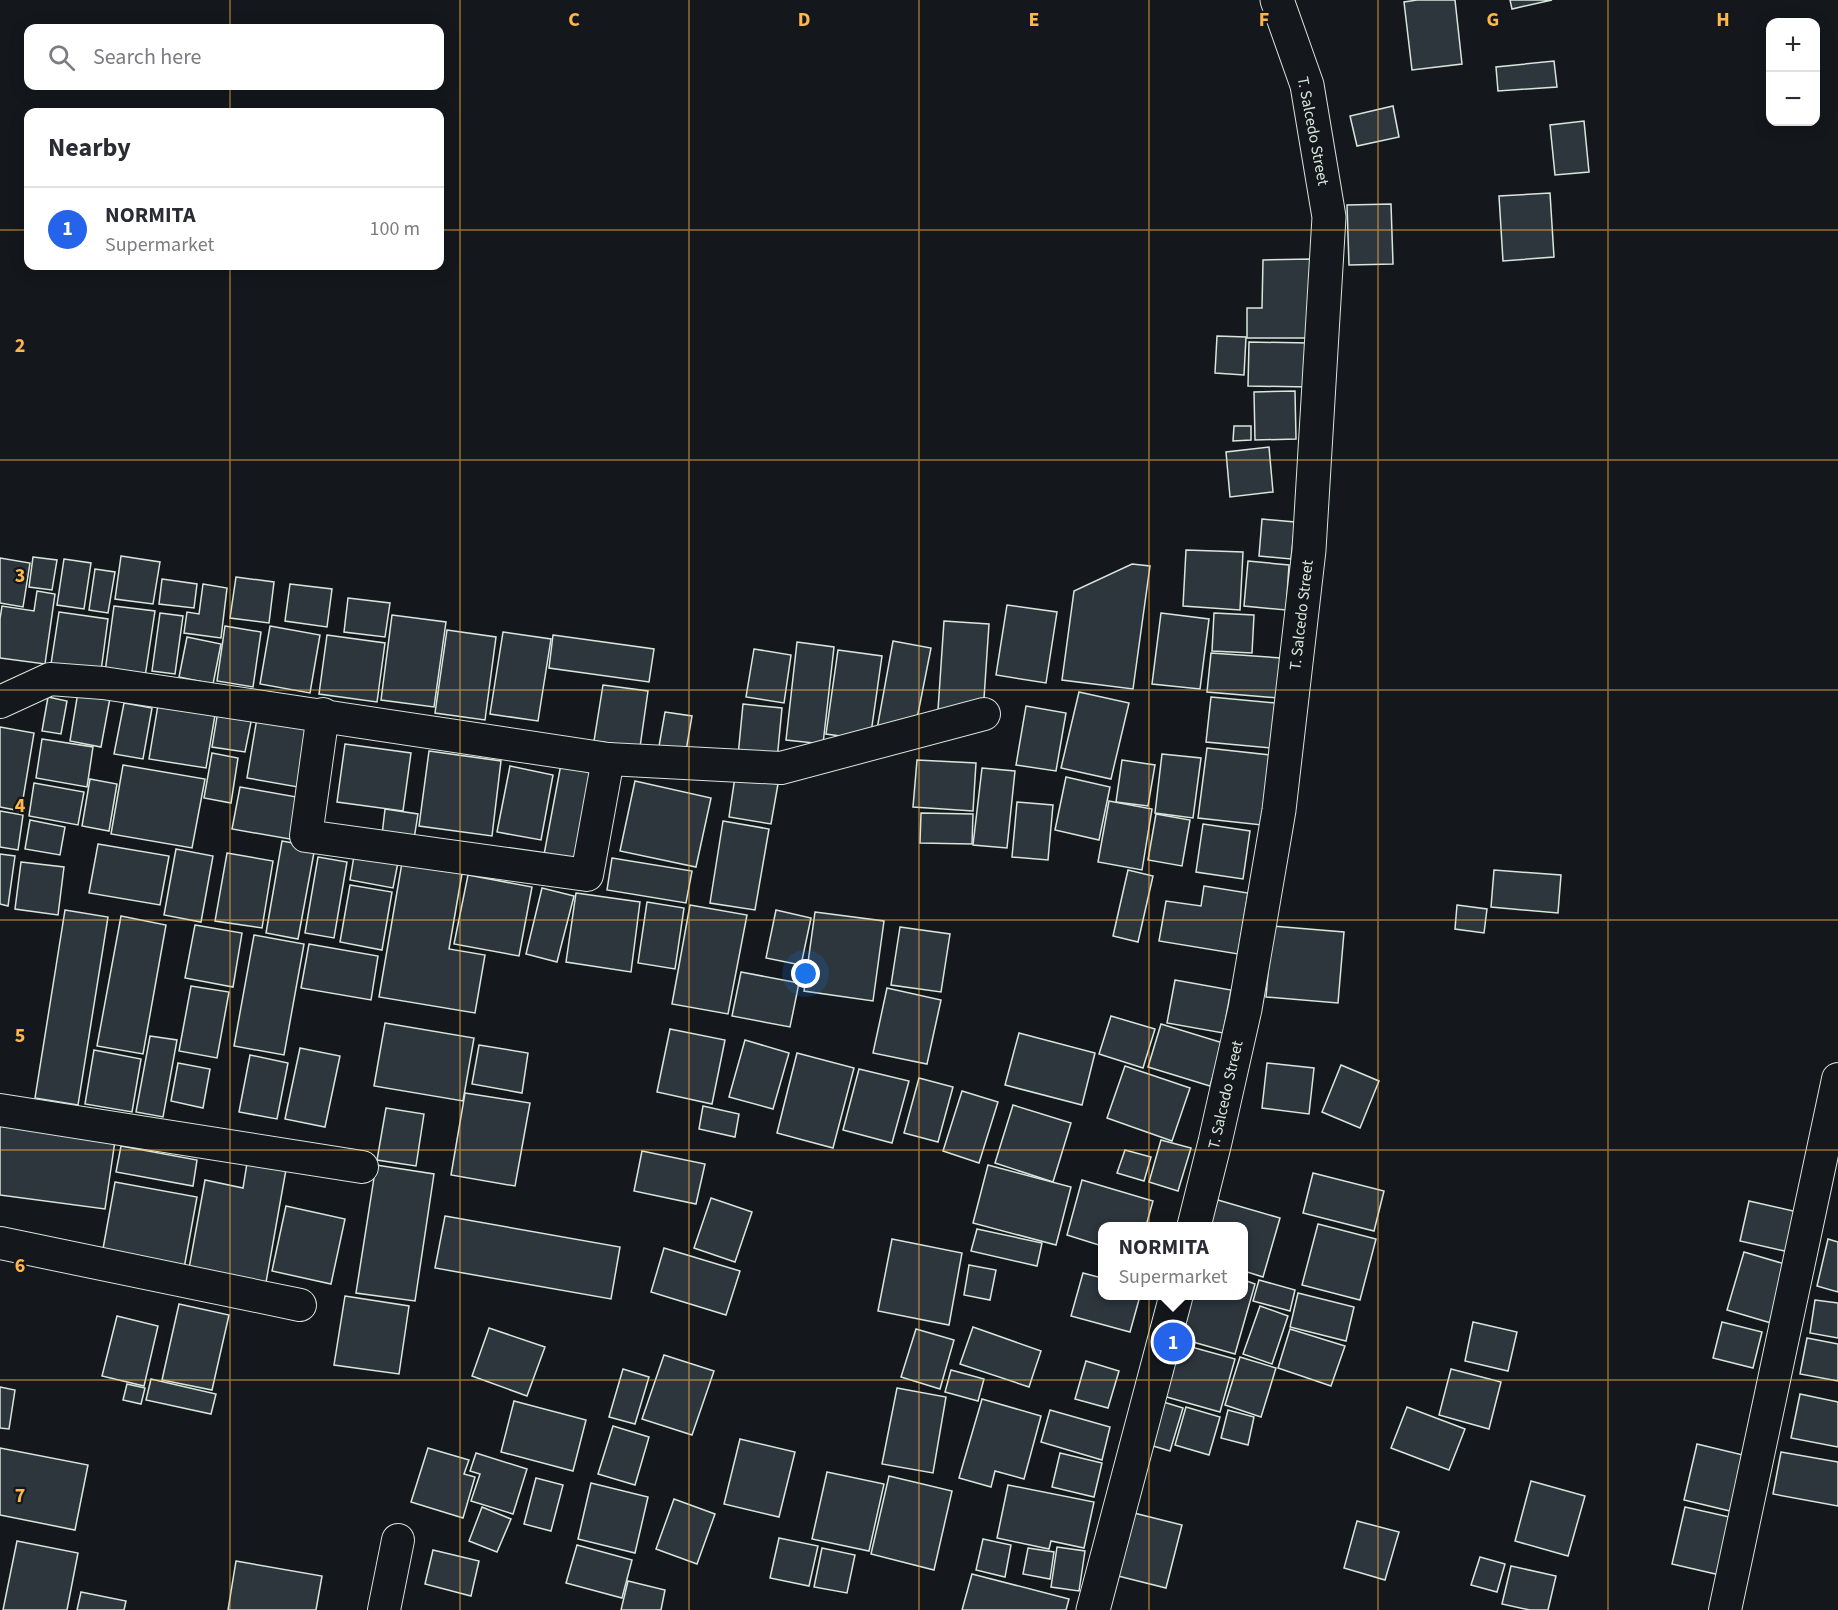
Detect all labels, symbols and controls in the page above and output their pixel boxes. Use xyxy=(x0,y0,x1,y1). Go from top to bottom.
text: C xyxy=(568,6,580,34)
text: D xyxy=(798,6,810,34)
text: E xyxy=(1029,6,1039,34)
text: F xyxy=(1259,6,1269,34)
text: G xyxy=(1487,6,1499,34)
text: H xyxy=(1716,6,1730,34)
map controls xyxy=(1766,18,1820,126)
button: + xyxy=(1766,18,1820,72)
search box xyxy=(24,24,444,90)
icon: search xyxy=(45,41,78,74)
text: Search here xyxy=(93,41,201,73)
button: − xyxy=(1766,72,1820,126)
street label: T. Salcedo Street xyxy=(1292,75,1334,188)
text: Nearby xyxy=(48,129,131,166)
text: NORMITA xyxy=(105,199,196,231)
text: 1 xyxy=(62,215,73,243)
text: 100 m xyxy=(370,215,420,243)
text: Supermarket xyxy=(105,231,214,259)
text: 2 xyxy=(15,332,25,360)
street label: T. Salcedo Street xyxy=(1284,558,1319,671)
text: 3 xyxy=(15,562,25,590)
text: 4 xyxy=(15,792,26,820)
your location xyxy=(791,959,820,988)
text: 5 xyxy=(15,1022,25,1050)
street label: T. Salcedo Street xyxy=(1203,1038,1249,1151)
popup xyxy=(1098,1222,1248,1300)
text: NORMITA xyxy=(1118,1231,1209,1263)
text: 6 xyxy=(15,1252,25,1280)
text: Supermarket xyxy=(1118,1263,1228,1291)
pin: 1 xyxy=(1154,1320,1192,1364)
text: 7 xyxy=(15,1482,25,1510)

